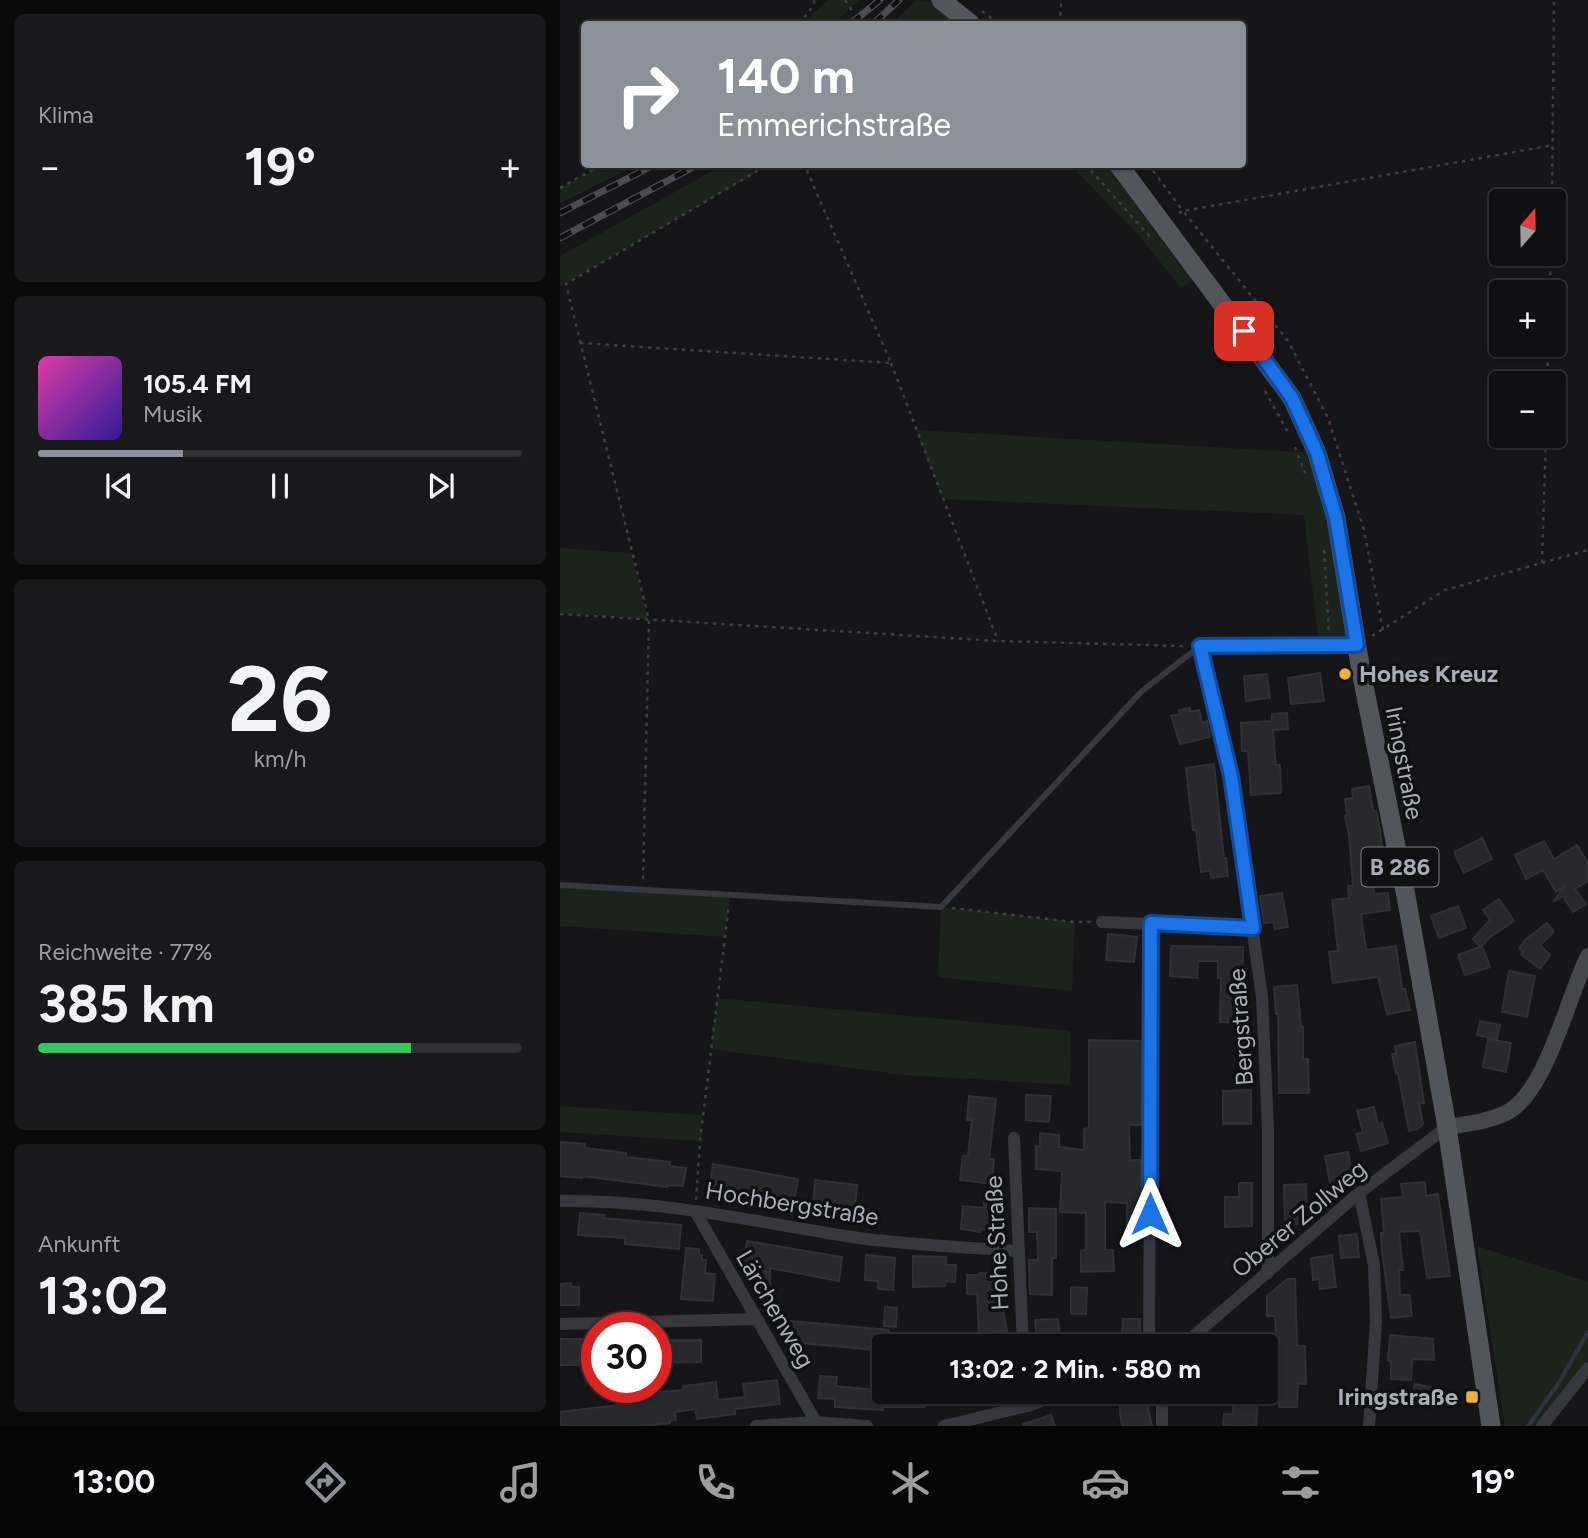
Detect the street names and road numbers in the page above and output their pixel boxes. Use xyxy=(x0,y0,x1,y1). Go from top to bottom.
street label: Iringstraße xyxy=(1379,704,1430,822)
road number: B 286 xyxy=(1362,848,1438,887)
street label: Bergstraße xyxy=(1222,968,1259,1087)
street label: Oberer Zollweg xyxy=(1226,1154,1372,1283)
street label: Hohe Straße xyxy=(978,1175,1015,1311)
street label: Hochbergstraße xyxy=(703,1176,881,1232)
street label: Lärchenweg xyxy=(730,1245,821,1373)

